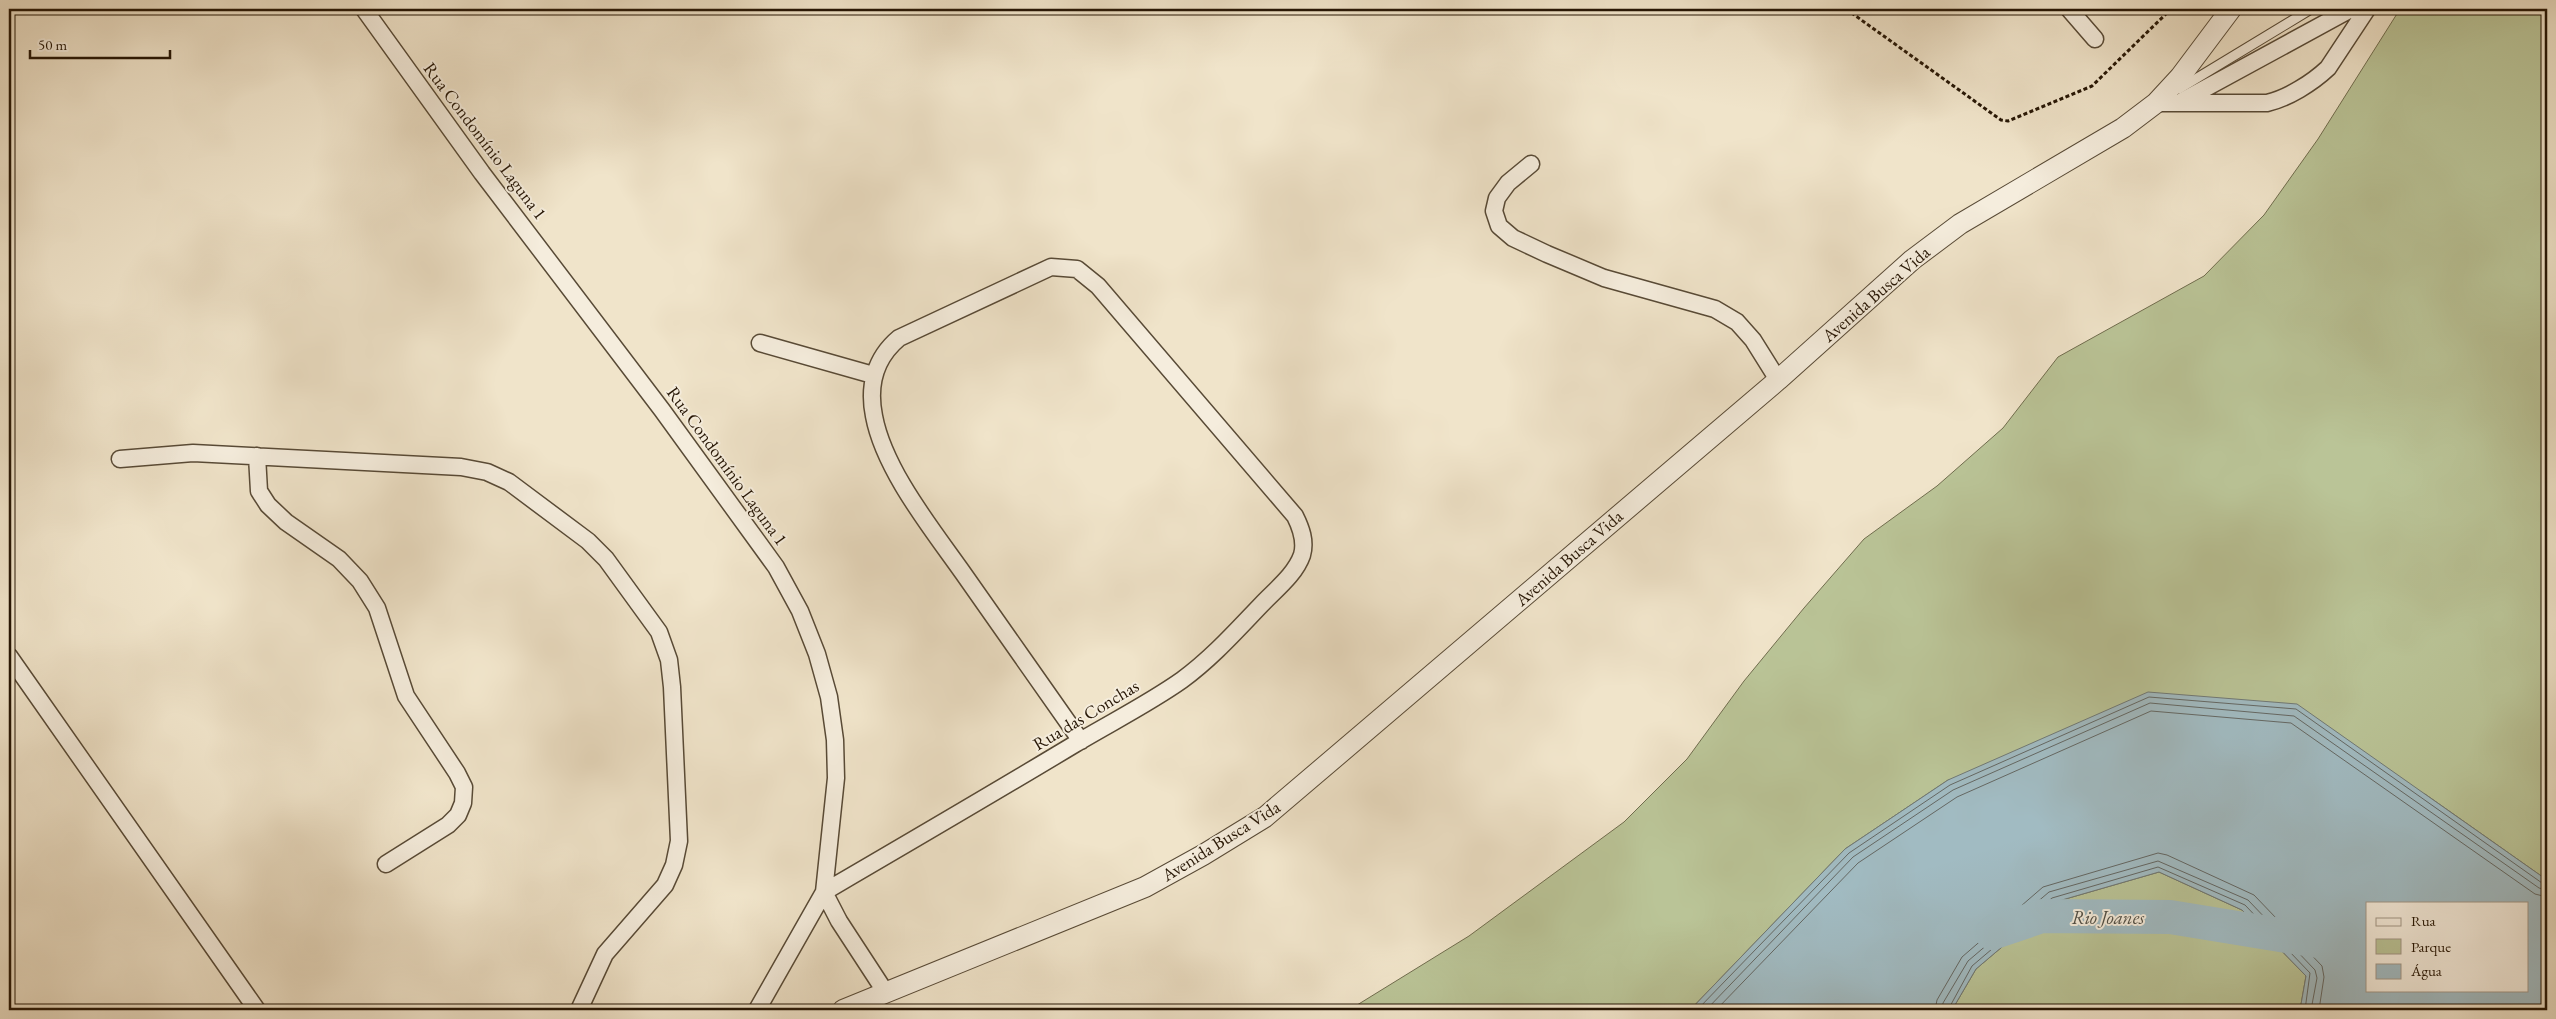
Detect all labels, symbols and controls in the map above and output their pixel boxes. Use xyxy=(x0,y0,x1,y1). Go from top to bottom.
scale bar xyxy=(30,28,170,60)
text: 50 m xyxy=(38,35,67,54)
street label: Rua Condomínio Laguna 1 xyxy=(419,57,552,224)
street label: Avenida Busca Vida xyxy=(1816,240,1935,347)
street label: Rua Condomínio Laguna 1 xyxy=(662,382,793,550)
street label: Avenida Busca Vida xyxy=(1509,504,1628,611)
street label: Rua das Conchas xyxy=(1029,674,1143,755)
street label: Avenida Busca Vida xyxy=(1156,794,1285,887)
legend xyxy=(2366,902,2528,992)
water label: Rio Joanes xyxy=(2072,905,2145,930)
text: Rua xyxy=(2411,911,2436,930)
text: Parque xyxy=(2411,937,2451,956)
text: Água xyxy=(2410,961,2442,980)

